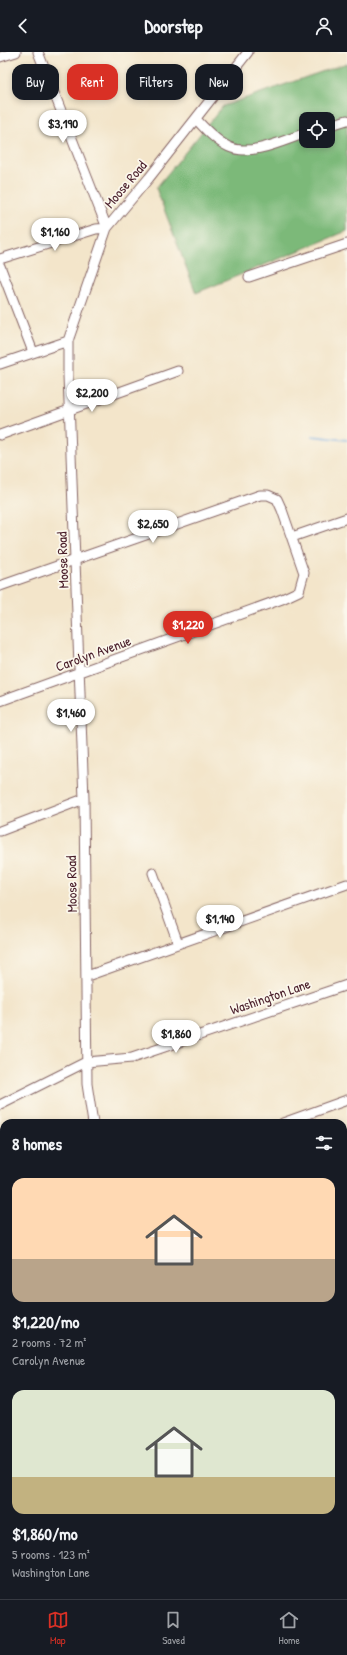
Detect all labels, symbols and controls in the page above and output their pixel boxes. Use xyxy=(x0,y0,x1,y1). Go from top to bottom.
text: Doorstep xyxy=(145,14,202,39)
icon: back xyxy=(12,15,34,37)
icon: person xyxy=(313,15,335,37)
chip: Buy xyxy=(12,64,59,100)
chip: Rent xyxy=(67,64,118,100)
chip: Filters xyxy=(126,64,187,100)
chip: New xyxy=(195,64,243,100)
pin: $3,190 xyxy=(30,110,96,144)
map controls xyxy=(299,112,335,148)
button: locate xyxy=(299,112,335,148)
text: $3,190 xyxy=(48,114,78,132)
street label: Moose Road xyxy=(99,156,151,212)
pin: $1,160 xyxy=(22,218,88,252)
text: $1,160 xyxy=(40,222,70,240)
pin: $2,200 xyxy=(59,379,125,413)
text: $2,200 xyxy=(75,383,109,401)
pin: $2,650 xyxy=(120,510,186,544)
text: $2,650 xyxy=(137,514,169,532)
street label: Moose Road xyxy=(51,531,72,589)
pin: $1,220 xyxy=(155,611,221,645)
text: $1,220 xyxy=(172,615,204,633)
street label: Carolyn Avenue xyxy=(53,630,134,676)
pin: $1,460 xyxy=(38,699,104,733)
text: $1,460 xyxy=(56,703,86,721)
street label: Moose Road xyxy=(61,855,81,913)
pin: $1,140 xyxy=(187,905,253,939)
text: $1,140 xyxy=(205,909,235,927)
street label: Washington Lane xyxy=(227,973,313,1020)
pin: $1,860 xyxy=(143,1020,209,1054)
text: $1,860 xyxy=(161,1024,191,1042)
text: 8 homes xyxy=(12,1132,62,1155)
icon: filters xyxy=(313,1132,335,1154)
icon: home xyxy=(138,1204,210,1276)
text: $1,220/mo xyxy=(12,1310,79,1333)
text: 2 rooms · 72 m² xyxy=(12,1333,86,1351)
text: Carolyn Avenue xyxy=(12,1351,85,1369)
icon: home xyxy=(138,1416,210,1488)
text: $1,860/mo xyxy=(12,1522,78,1545)
text: 5 rooms · 123 m² xyxy=(12,1545,90,1563)
text: Washington Lane xyxy=(12,1563,90,1581)
tab: Map xyxy=(47,1609,69,1647)
tab: Saved xyxy=(162,1609,185,1647)
tab: Home xyxy=(278,1609,300,1647)

